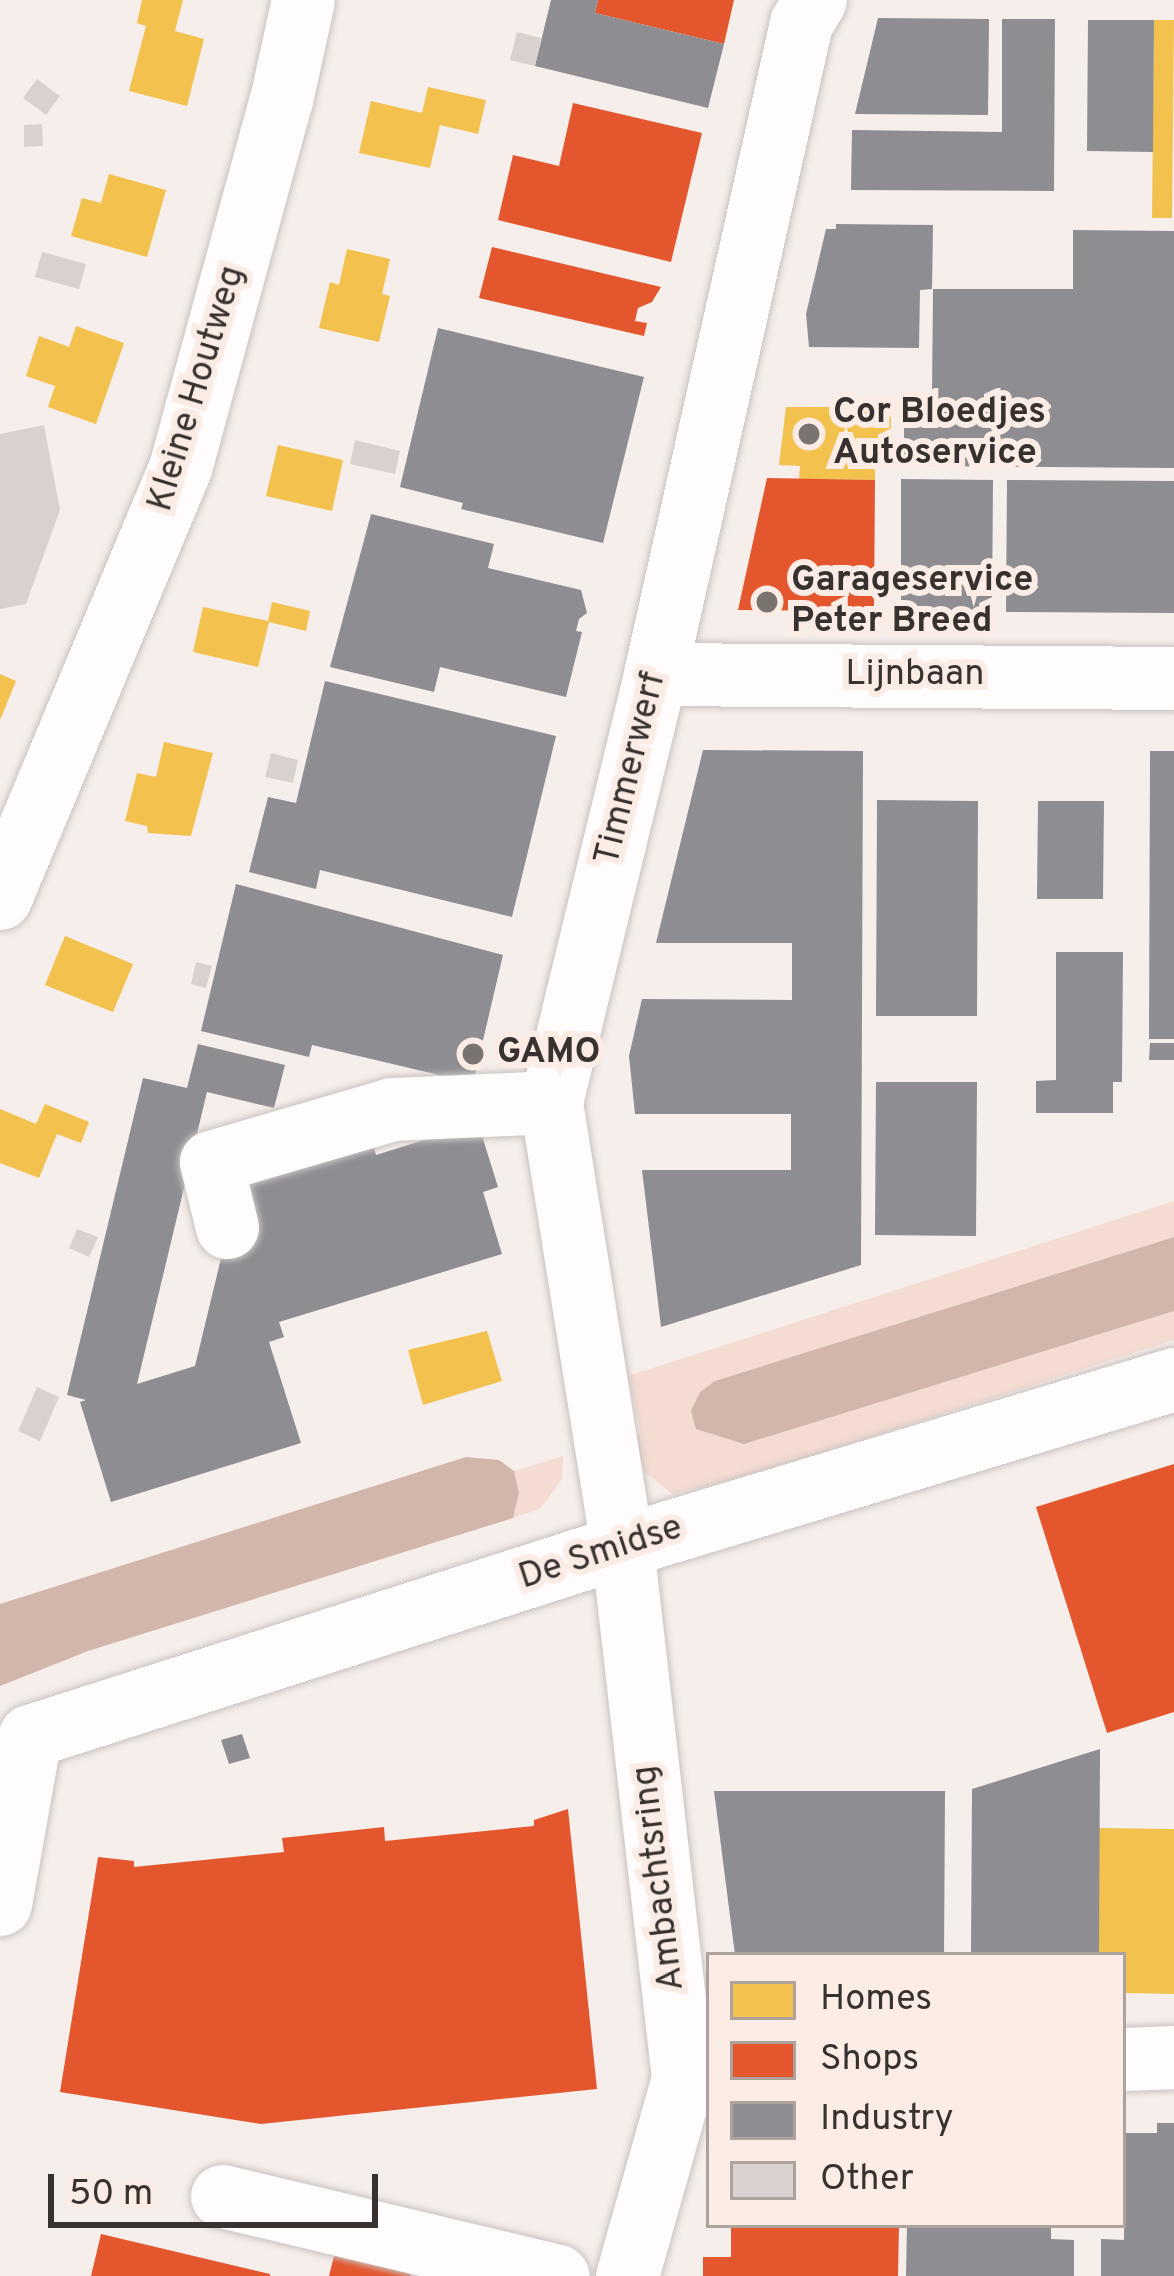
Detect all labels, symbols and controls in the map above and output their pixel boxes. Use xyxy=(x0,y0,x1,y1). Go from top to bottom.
street label: Kleine Houtweg xyxy=(140,261,256,517)
place label: Cor Bloedjes Autoservice xyxy=(833,391,1046,476)
marker: Cor Bloedjes Autoservice xyxy=(796,421,822,447)
place label: Garageservice Peter Breed xyxy=(791,559,1033,644)
marker: Garageservice Peter Breed xyxy=(754,589,780,615)
street label: Lijnbaan xyxy=(845,654,985,698)
street label: Timmerwerf xyxy=(587,668,677,870)
place label: GAMO xyxy=(497,1032,601,1076)
marker: GAMO xyxy=(460,1041,486,1067)
street label: De Smidse xyxy=(514,1507,688,1601)
street label: Ambachtsring xyxy=(625,1763,695,1993)
legend xyxy=(706,1952,1126,2228)
text: Homes xyxy=(820,1977,932,2023)
text: Shops xyxy=(820,2037,919,2083)
text: Industry xyxy=(820,2097,954,2143)
scale bar xyxy=(54,2150,384,2224)
text: Other xyxy=(820,2157,914,2203)
text: 50 m xyxy=(69,2172,153,2218)

